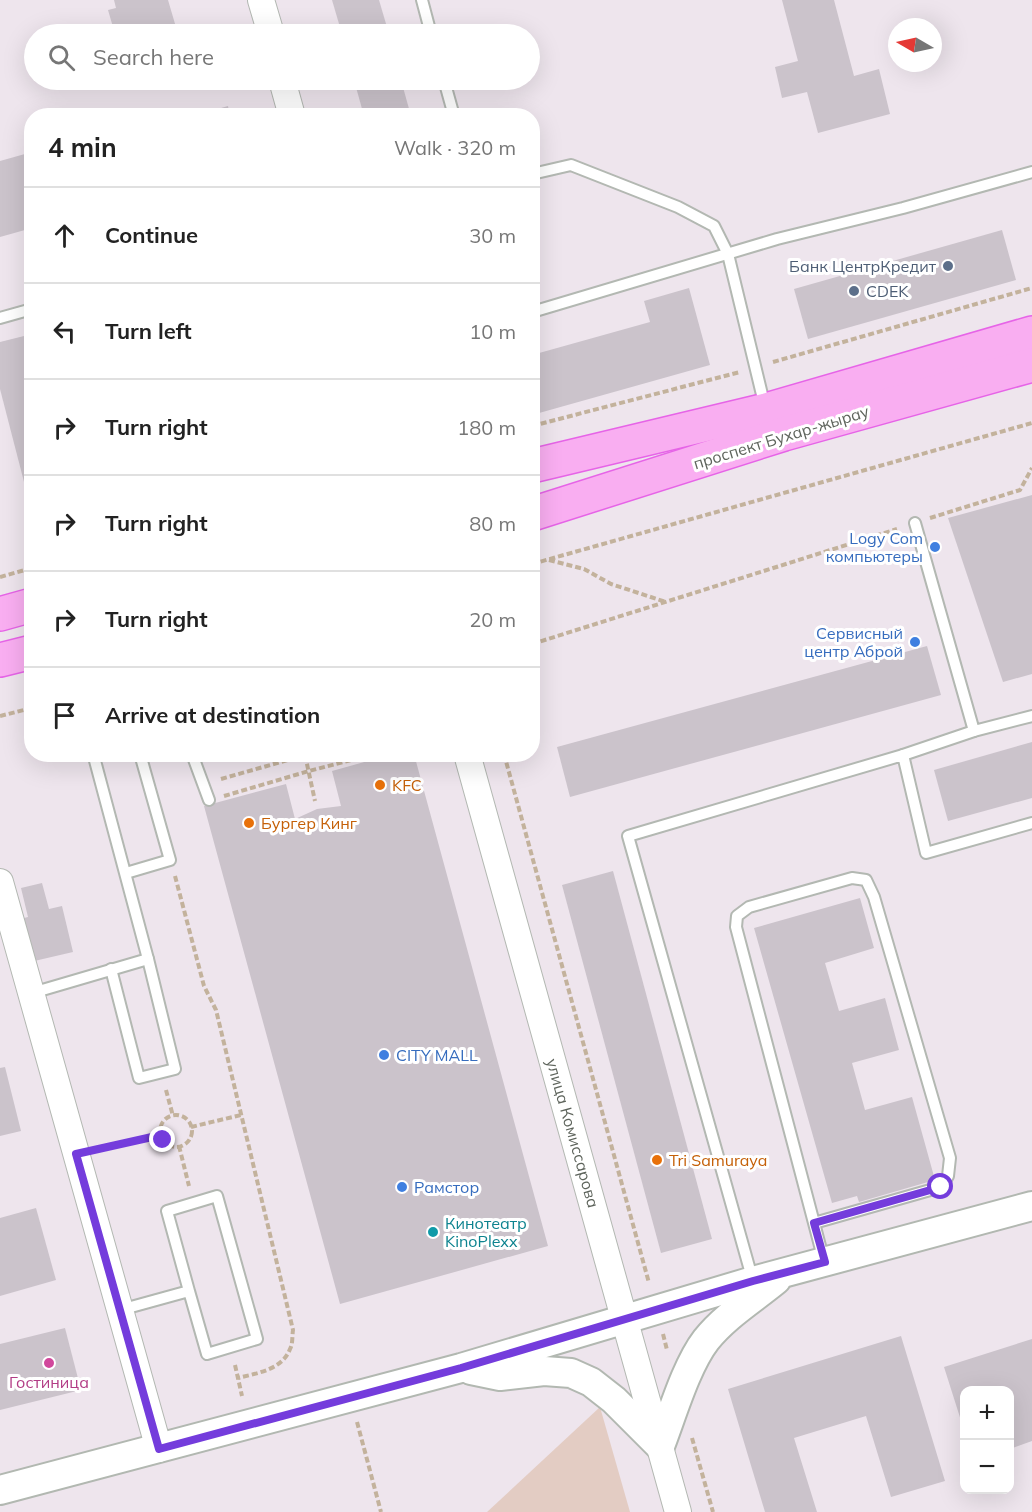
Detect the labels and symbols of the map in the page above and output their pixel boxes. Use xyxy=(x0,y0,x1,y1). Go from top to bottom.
north arrow xyxy=(888,18,942,72)
place label: Банк ЦентрКредит xyxy=(789,256,937,276)
marker: Банк ЦентрКредит xyxy=(941,259,955,273)
place label: CDEK xyxy=(866,281,909,301)
marker: CDEK xyxy=(847,284,861,298)
street label: проспект Бухар-жырау xyxy=(691,401,872,473)
place label: Logy Com компьютеры xyxy=(826,528,923,566)
marker: Logy Com компьютеры xyxy=(928,540,942,554)
place label: Сервисный центр Аброй xyxy=(804,623,903,661)
marker: Сервисный центр Аброй xyxy=(908,635,922,649)
place label: KFC xyxy=(392,775,422,795)
marker: KFC xyxy=(373,778,387,792)
place label: Бургер Кинг xyxy=(261,813,357,833)
marker: Бургер Кинг xyxy=(242,816,256,830)
place label: CITY MALL xyxy=(396,1045,478,1065)
marker: CITY MALL xyxy=(377,1048,391,1062)
street label: улица Комиссарова xyxy=(542,1056,604,1210)
route end xyxy=(149,1126,175,1152)
place label: Tri Samuraya xyxy=(669,1150,767,1170)
marker: Tri Samuraya xyxy=(650,1153,664,1167)
route start xyxy=(927,1173,953,1199)
place label: Рамстор xyxy=(414,1177,479,1197)
marker: Рамстор xyxy=(395,1180,409,1194)
place label: Кинотеатр KinoPlexx xyxy=(445,1213,527,1251)
marker: Кинотеатр KinoPlexx xyxy=(426,1225,440,1239)
marker: Гостиница xyxy=(42,1356,56,1370)
place label: Гостиница xyxy=(9,1372,89,1392)

